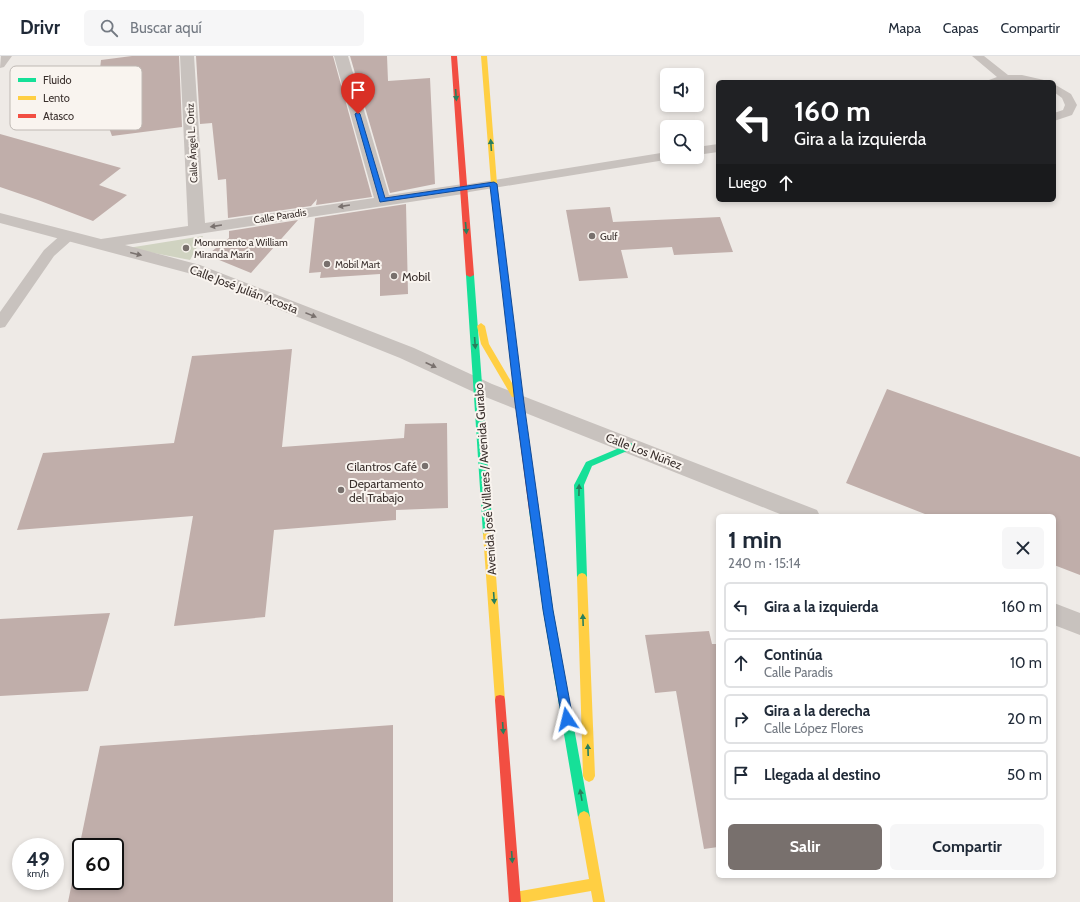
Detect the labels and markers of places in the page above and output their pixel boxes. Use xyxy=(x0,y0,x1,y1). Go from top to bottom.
pin xyxy=(341,73,375,114)
place label: Gulf xyxy=(600,230,618,243)
marker: Gulf xyxy=(587,231,597,241)
place label: Monumento a William Miranda Marín xyxy=(194,236,288,261)
marker: Monumento a William Miranda Marín xyxy=(181,243,191,253)
place label: Mobil Mart xyxy=(335,258,381,271)
marker: Mobil Mart xyxy=(322,259,332,269)
place label: Mobil xyxy=(402,269,430,284)
marker: Mobil xyxy=(389,271,399,281)
place label: Cilantros Café xyxy=(346,459,417,474)
marker: Cilantros Café xyxy=(420,461,430,471)
place label: Departamento del Trabajo xyxy=(349,476,424,505)
marker: Departamento del Trabajo xyxy=(336,485,346,495)

